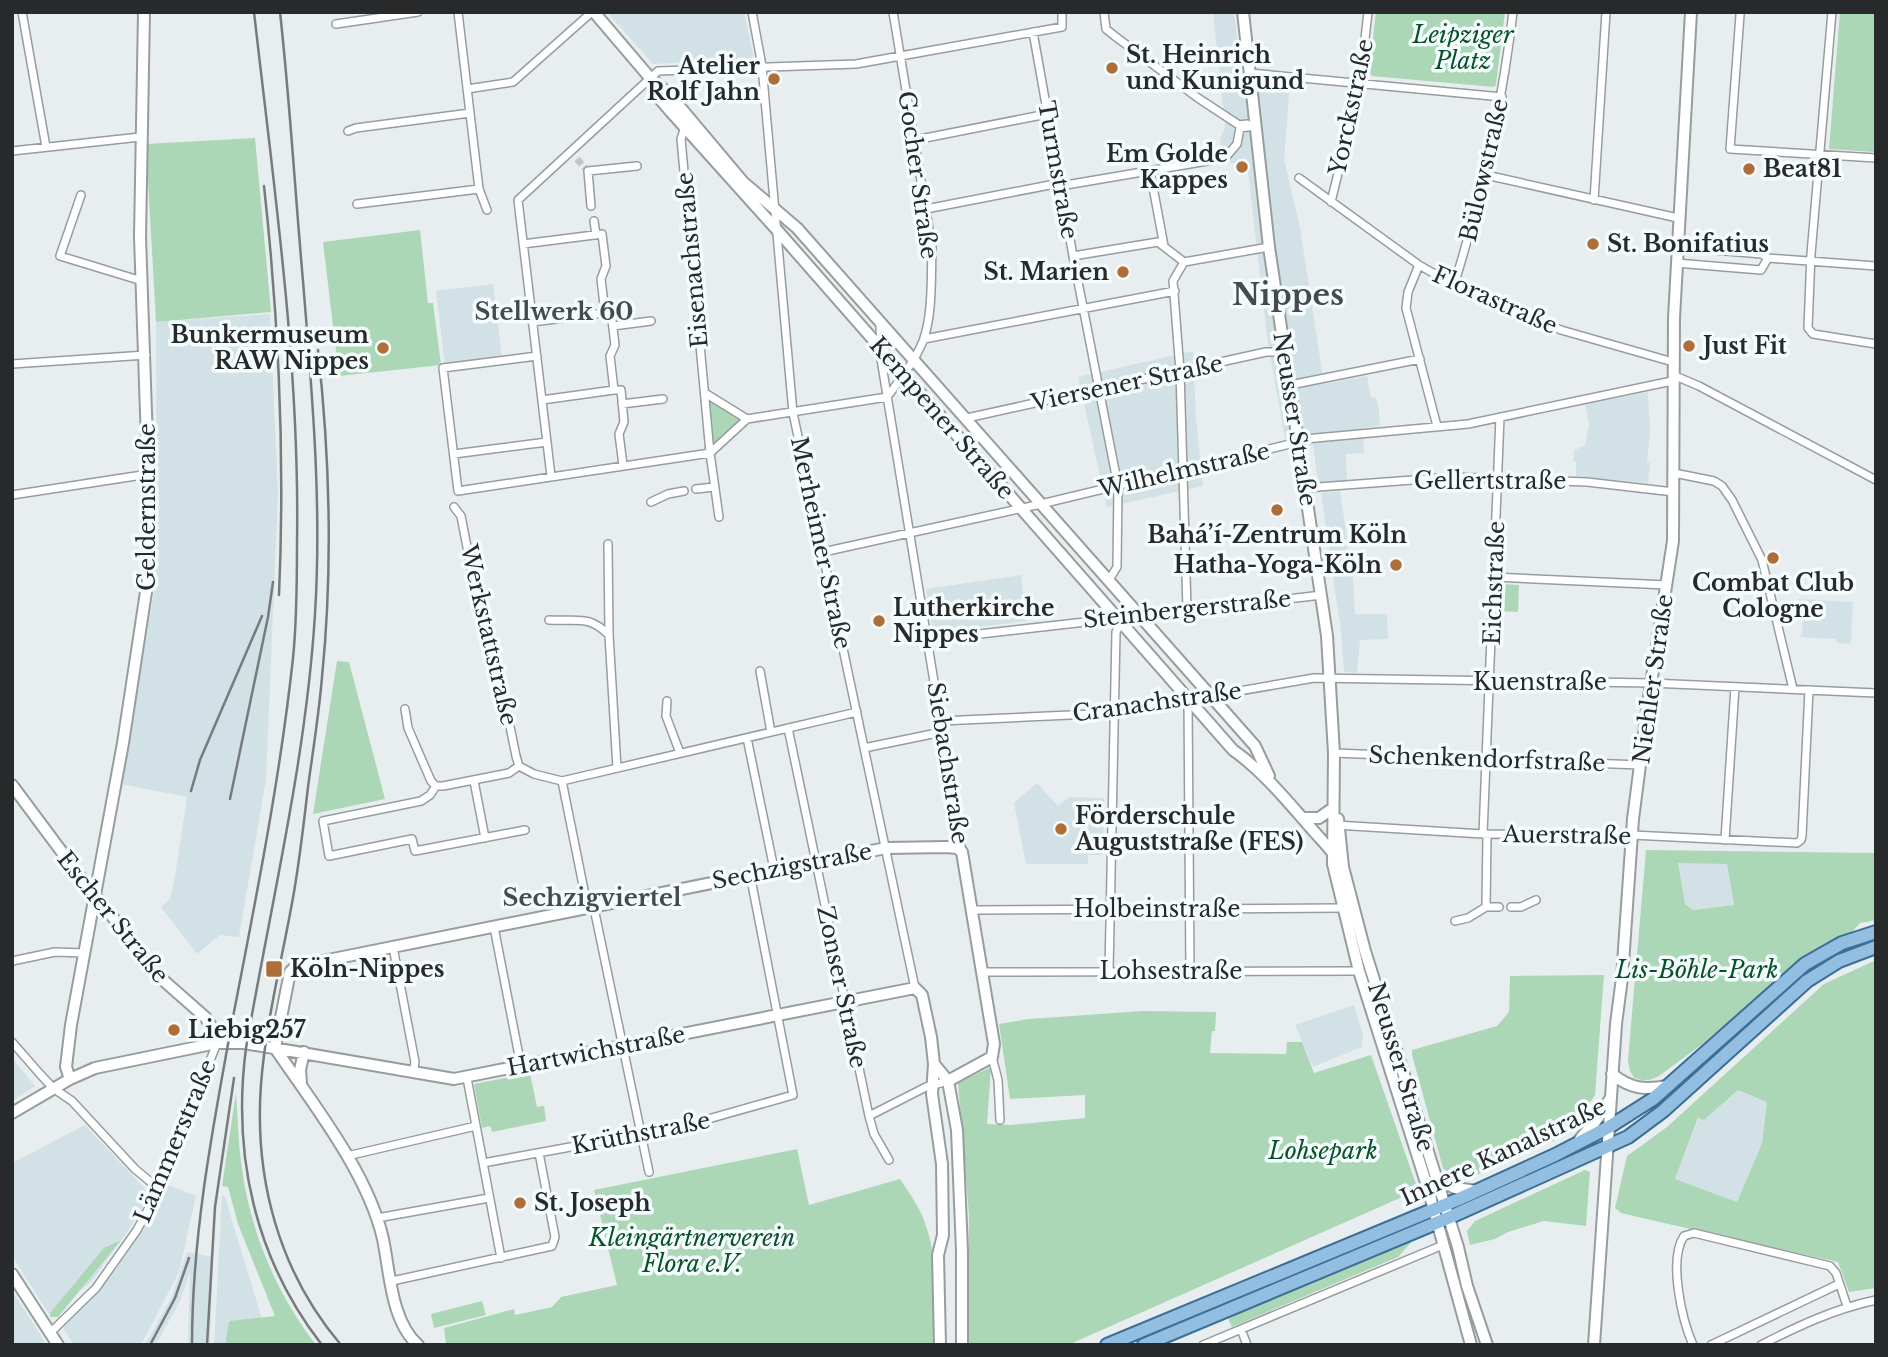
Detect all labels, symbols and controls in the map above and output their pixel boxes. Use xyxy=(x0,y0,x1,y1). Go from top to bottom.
park label: Leipziger Platz xyxy=(1411,21,1515,75)
street label: Yorckstraße xyxy=(1323,36,1379,179)
place label: St. Heinrich und Kunigund xyxy=(1126,41,1304,95)
place label: Atelier Rolf Jahn xyxy=(647,52,761,106)
marker: St. Heinrich und Kunigund xyxy=(1104,60,1120,76)
marker: Atelier Rolf Jahn xyxy=(766,71,782,87)
street label: Gocher Straße xyxy=(892,89,944,261)
street label: Bülowstraße xyxy=(1454,96,1514,244)
street label: Turmstraße xyxy=(1032,99,1084,241)
place label: Em Golde Kappes xyxy=(1106,140,1228,194)
place label: Beat81 xyxy=(1763,155,1841,183)
marker: Em Golde Kappes xyxy=(1234,159,1250,175)
marker: Beat81 xyxy=(1741,161,1757,177)
street label: Eisenachstraße xyxy=(670,171,714,349)
place label: St. Bonifatius xyxy=(1607,230,1769,258)
marker: St. Bonifatius xyxy=(1585,236,1601,252)
place label: St. Marien xyxy=(984,258,1109,286)
street label: Florastraße xyxy=(1428,260,1562,340)
marker: St. Marien xyxy=(1115,264,1131,280)
district label: Nippes xyxy=(1232,276,1344,313)
district label: Stellwerk 60 xyxy=(475,297,633,326)
place label: Bunkermuseum RAW Nippes xyxy=(171,321,370,375)
street label: Neusser Straße xyxy=(1267,330,1323,508)
street label: Kempener Straße xyxy=(864,331,1020,505)
place label: Just Fit xyxy=(1699,332,1787,360)
marker: Just Fit xyxy=(1681,338,1697,354)
marker: Bunkermuseum RAW Nippes xyxy=(375,340,391,356)
street label: Viersener Straße xyxy=(1028,349,1226,417)
street label: Geldernstraße xyxy=(133,423,161,591)
street label: Merheimer Straße xyxy=(785,434,857,652)
street label: Wilhelmstraße xyxy=(1095,437,1272,504)
street label: Gellertstraße xyxy=(1414,467,1566,495)
marker: Bahá’í-Zentrum Köln xyxy=(1269,502,1285,518)
street label: Eichstraße xyxy=(1478,520,1510,646)
place label: Bahá’í-Zentrum Köln xyxy=(1147,521,1407,549)
street label: Werkstattstraße xyxy=(454,541,523,728)
marker: Combat Club Cologne xyxy=(1765,550,1781,566)
place label: Hatha-Yoga-Köln xyxy=(1173,551,1382,579)
marker: Hatha-Yoga-Köln xyxy=(1388,557,1404,573)
place label: Combat Club Cologne xyxy=(1692,569,1854,623)
street label: Steinbergerstraße xyxy=(1082,584,1292,634)
street label: Niehler Straße xyxy=(1627,592,1679,766)
place label: Lutherkirche Nippes xyxy=(893,594,1054,648)
marker: Lutherkirche Nippes xyxy=(871,613,887,629)
street label: Kuenstraße xyxy=(1473,668,1607,696)
street label: Cranachstraße xyxy=(1071,676,1243,728)
street label: Siebachstraße xyxy=(921,680,975,846)
street label: Schenkendorfstraße xyxy=(1368,741,1606,777)
place label: Förderschule Auguststraße (FES) xyxy=(1074,802,1303,856)
street label: Auerstraße xyxy=(1501,820,1632,850)
marker: Förderschule Auguststraße (FES) xyxy=(1053,821,1069,837)
street label: Sechzigstraße xyxy=(710,837,874,895)
street label: Escher Straße xyxy=(51,845,175,989)
district label: Sechzigviertel xyxy=(503,883,682,912)
street label: Holbeinstraße xyxy=(1074,895,1240,923)
street label: Zonser Straße xyxy=(811,903,873,1071)
place label: Köln-Nippes xyxy=(290,955,444,983)
park label: Lis-Böhle-Park xyxy=(1615,956,1778,984)
street label: Lohsestraße xyxy=(1100,957,1242,985)
marker: Köln-Nippes xyxy=(264,959,284,979)
street label: Neusser Straße xyxy=(1362,979,1440,1155)
place label: Liebig257 xyxy=(188,1016,307,1044)
street label: Hartwichstraße xyxy=(504,1020,688,1082)
marker: Liebig257 xyxy=(166,1022,182,1038)
street label: Lämmerstraße xyxy=(128,1055,222,1227)
street label: Innere Kanalstraße xyxy=(1396,1092,1610,1212)
street label: Krüthstraße xyxy=(569,1106,713,1160)
park label: Lohsepark xyxy=(1268,1137,1377,1165)
place label: St. Joseph xyxy=(534,1189,651,1217)
marker: St. Joseph xyxy=(512,1195,528,1211)
park label: Kleingärtnerverein Flora e.V. xyxy=(588,1224,795,1278)

